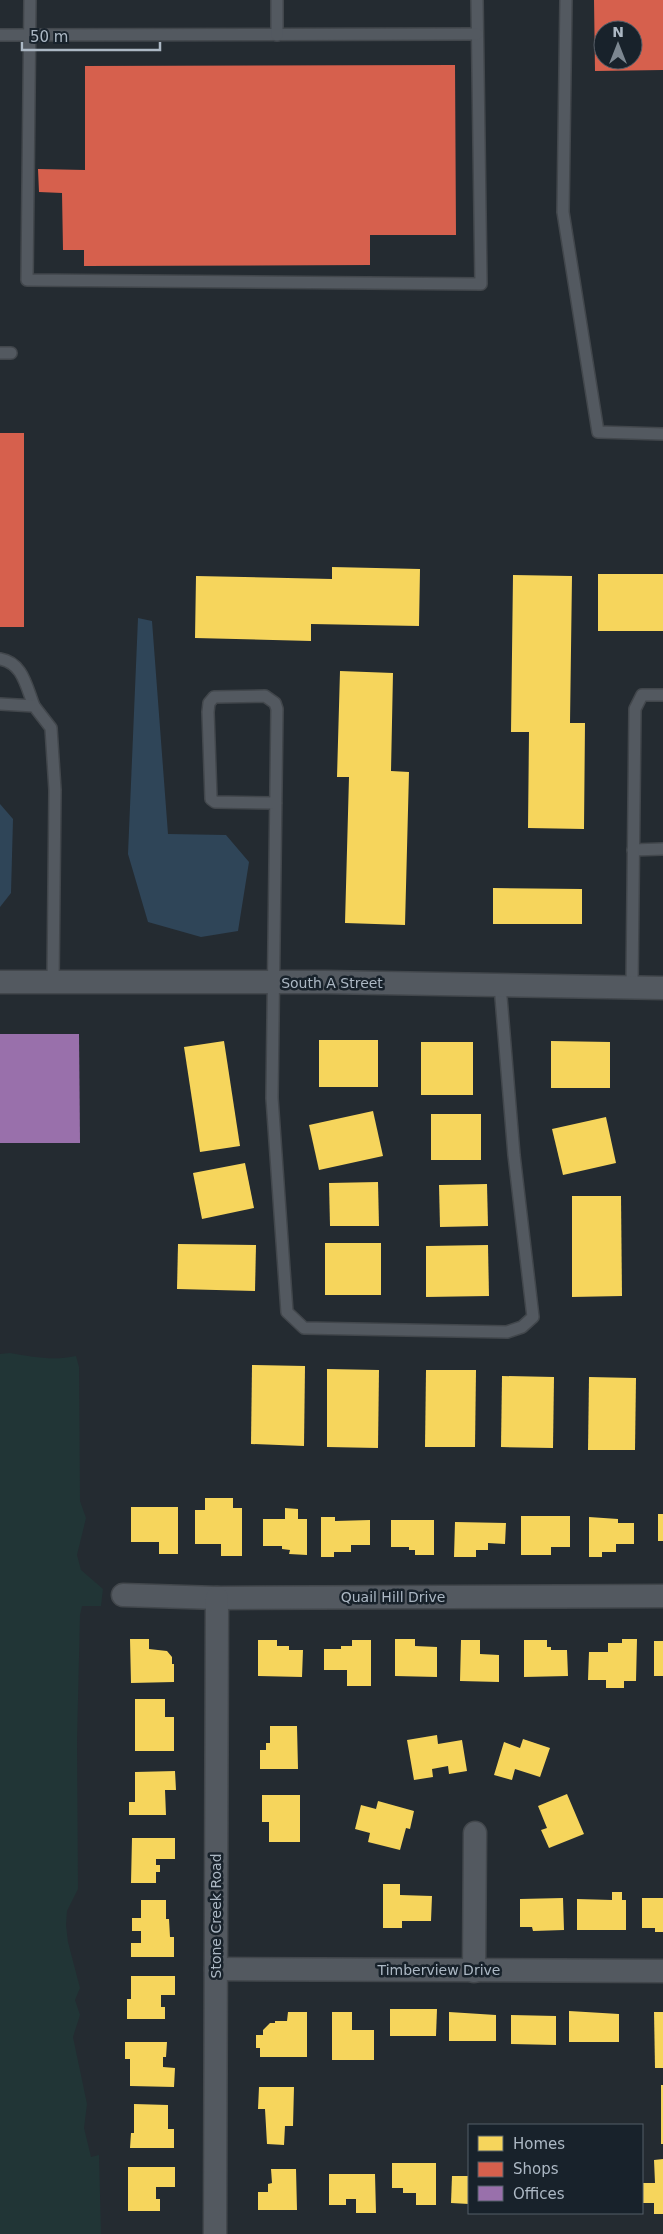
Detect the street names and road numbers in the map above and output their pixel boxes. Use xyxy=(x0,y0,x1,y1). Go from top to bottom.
street label: South A Street xyxy=(281,975,383,991)
street label: Quail Hill Drive xyxy=(341,1589,445,1605)
street label: Stone Creek Road xyxy=(208,1853,224,1979)
street label: Timberview Drive xyxy=(377,1962,500,1978)

